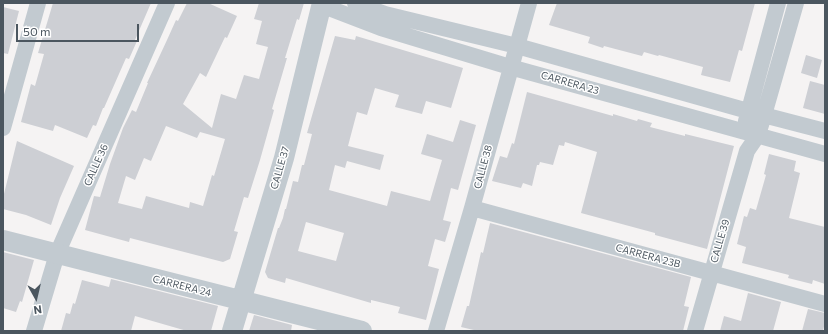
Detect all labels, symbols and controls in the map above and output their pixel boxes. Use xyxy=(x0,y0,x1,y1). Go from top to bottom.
scale bar xyxy=(18,16,141,42)
text: 50 m xyxy=(23,24,51,38)
street label: CARRERA 23 xyxy=(540,69,600,97)
street label: CALLE 36 xyxy=(81,142,111,188)
street label: CALLE 38 xyxy=(471,144,495,190)
street label: CALLE 37 xyxy=(268,145,292,191)
street label: CALLE 39 xyxy=(708,218,732,264)
street label: CARRERA 23B xyxy=(614,242,682,270)
street label: CARRERA 24 xyxy=(151,273,213,299)
north arrow xyxy=(16,278,56,318)
text: N xyxy=(33,303,43,317)

